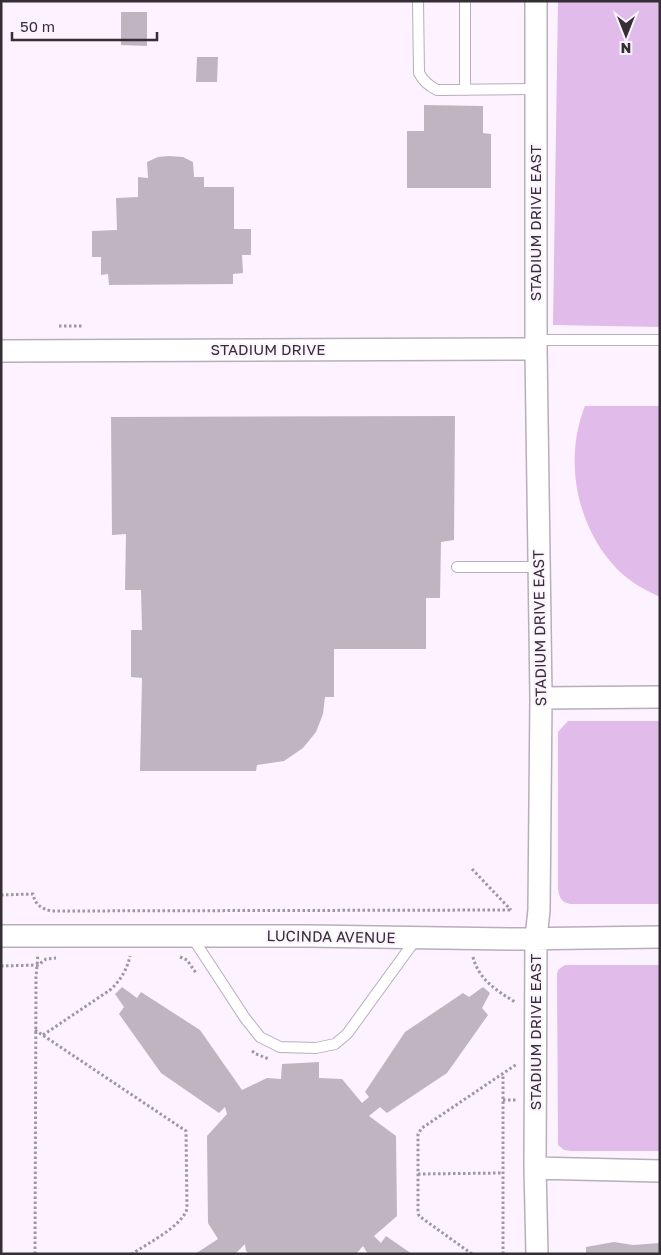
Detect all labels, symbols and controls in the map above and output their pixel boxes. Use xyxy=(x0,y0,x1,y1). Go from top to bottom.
scale bar xyxy=(12,10,158,42)
north arrow xyxy=(601,10,651,60)
text: 50 m xyxy=(20,17,55,35)
text: N xyxy=(621,40,631,57)
street label: STADIUM DRIVE EAST xyxy=(526,145,544,301)
street label: STADIUM DRIVE xyxy=(210,340,326,358)
street label: STADIUM DRIVE EAST xyxy=(529,550,549,706)
street label: LUCINDA AVENUE xyxy=(266,926,396,946)
street label: STADIUM DRIVE EAST xyxy=(526,954,544,1110)

